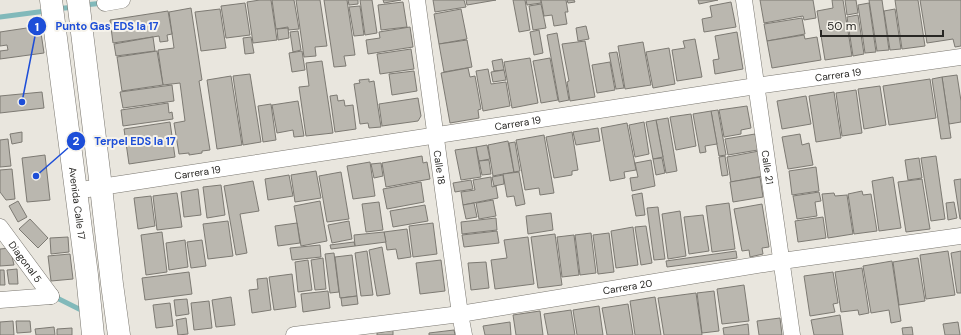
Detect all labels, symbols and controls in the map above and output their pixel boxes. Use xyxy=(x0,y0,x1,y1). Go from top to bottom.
scale bar xyxy=(821,12,943,38)
callout: Punto Gas EDS la 17 xyxy=(27,15,166,38)
text: 50 m xyxy=(827,18,856,34)
text: 1 xyxy=(35,19,39,35)
text: Punto Gas EDS la 17 xyxy=(56,19,159,33)
street label: Carrera 19 xyxy=(814,65,862,85)
street label: Carrera 19 xyxy=(494,113,542,133)
callout: Terpel EDS la 17 xyxy=(66,130,183,153)
text: 2 xyxy=(73,133,80,149)
text: Terpel EDS la 17 xyxy=(94,134,176,148)
street label: Calle 18 xyxy=(431,149,448,186)
street label: Calle 21 xyxy=(759,149,776,185)
street label: Carrera 19 xyxy=(174,163,222,183)
street label: Avenida Calle 17 xyxy=(66,166,88,241)
street label: Diagonal 5 xyxy=(6,239,45,285)
street label: Carrera 20 xyxy=(602,276,653,297)

